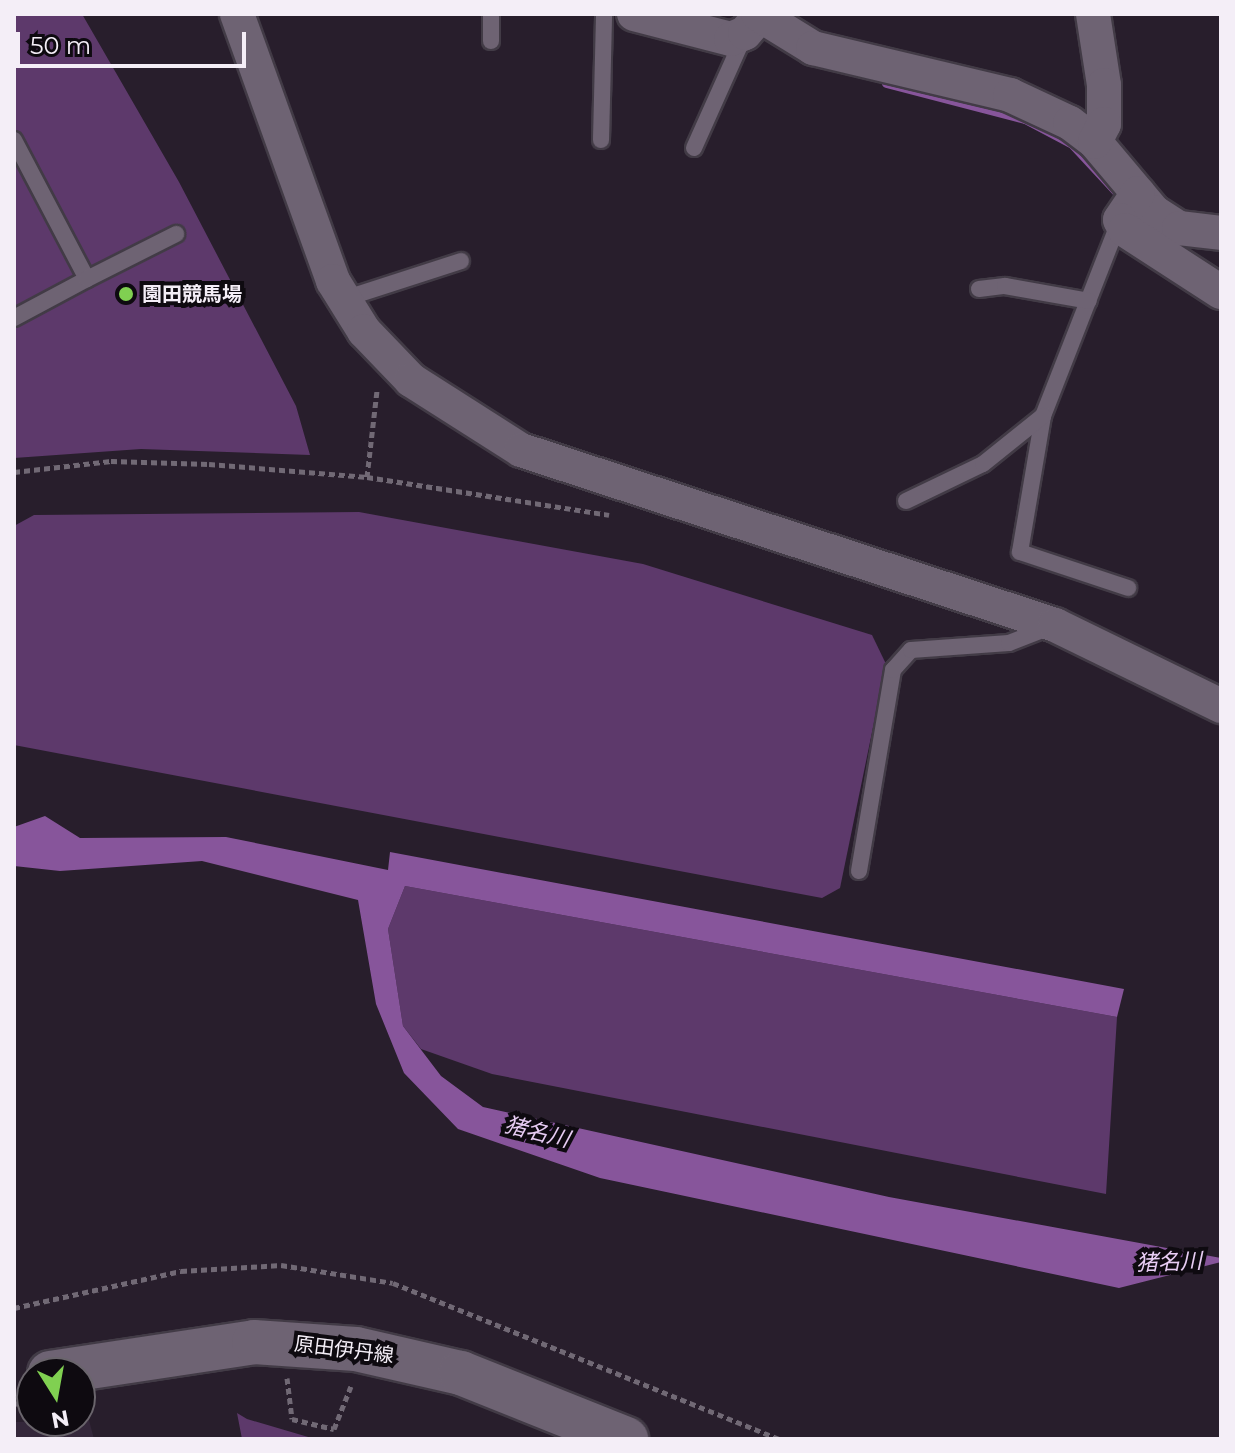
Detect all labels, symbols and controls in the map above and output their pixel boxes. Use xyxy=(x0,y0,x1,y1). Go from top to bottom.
scale bar xyxy=(20,16,250,66)
text: 50 m xyxy=(30,31,91,60)
place label: 園田競馬場 xyxy=(142,282,242,306)
marker: 園田競馬場 xyxy=(117,285,135,303)
water label: 猪名川 xyxy=(502,1111,572,1153)
water label: 猪名川 xyxy=(1136,1248,1202,1276)
street label: 原田伊丹線 xyxy=(293,1332,395,1368)
north arrow xyxy=(16,1357,96,1437)
text: N xyxy=(49,1404,72,1434)

